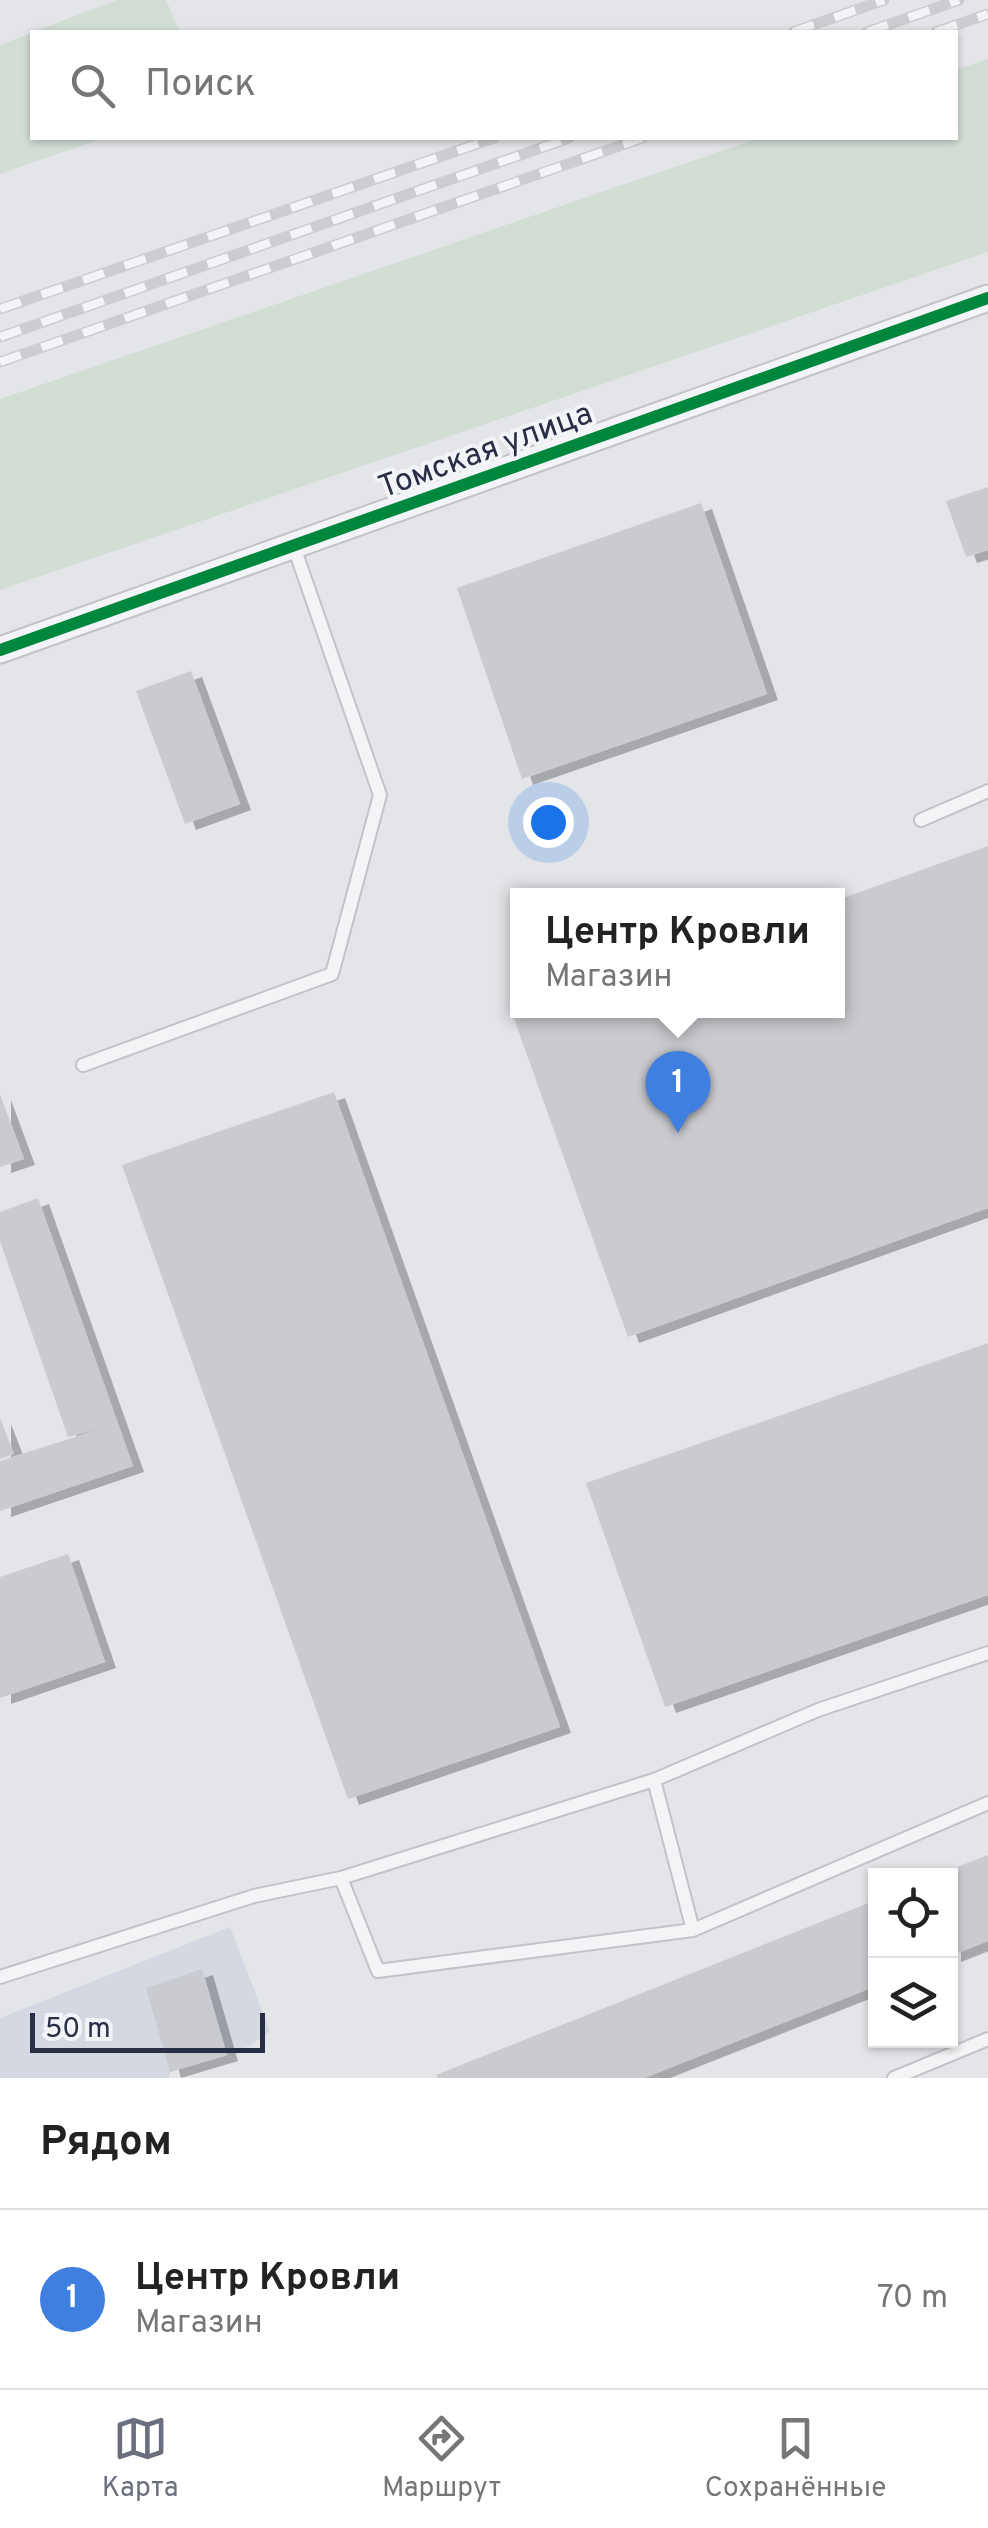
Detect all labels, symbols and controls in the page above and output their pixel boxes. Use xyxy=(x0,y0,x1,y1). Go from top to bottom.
search box xyxy=(30,30,958,140)
icon: search xyxy=(65,58,120,113)
text: Поиск xyxy=(145,61,256,110)
street label: Томская улица xyxy=(374,395,598,509)
your location xyxy=(523,797,574,848)
popup xyxy=(510,888,845,1018)
text: Центр Кровли xyxy=(545,909,810,958)
text: Магазин xyxy=(545,958,673,998)
pin: 1 xyxy=(646,1050,710,1133)
map controls xyxy=(868,1868,958,2048)
button: locate xyxy=(868,1868,958,1958)
button: layers xyxy=(868,1958,958,2048)
scale bar xyxy=(30,2008,265,2052)
text: 50 m xyxy=(45,2012,111,2048)
text: Рядом xyxy=(40,2117,172,2170)
text: Центр Кровли xyxy=(135,2255,400,2304)
text: 1 xyxy=(66,2279,79,2319)
text: 70 m xyxy=(877,2279,948,2319)
text: Магазин xyxy=(135,2304,263,2344)
tab: Карта xyxy=(102,2411,178,2507)
tab: Маршрут xyxy=(382,2411,501,2507)
tab: Сохранённые xyxy=(705,2411,886,2507)

